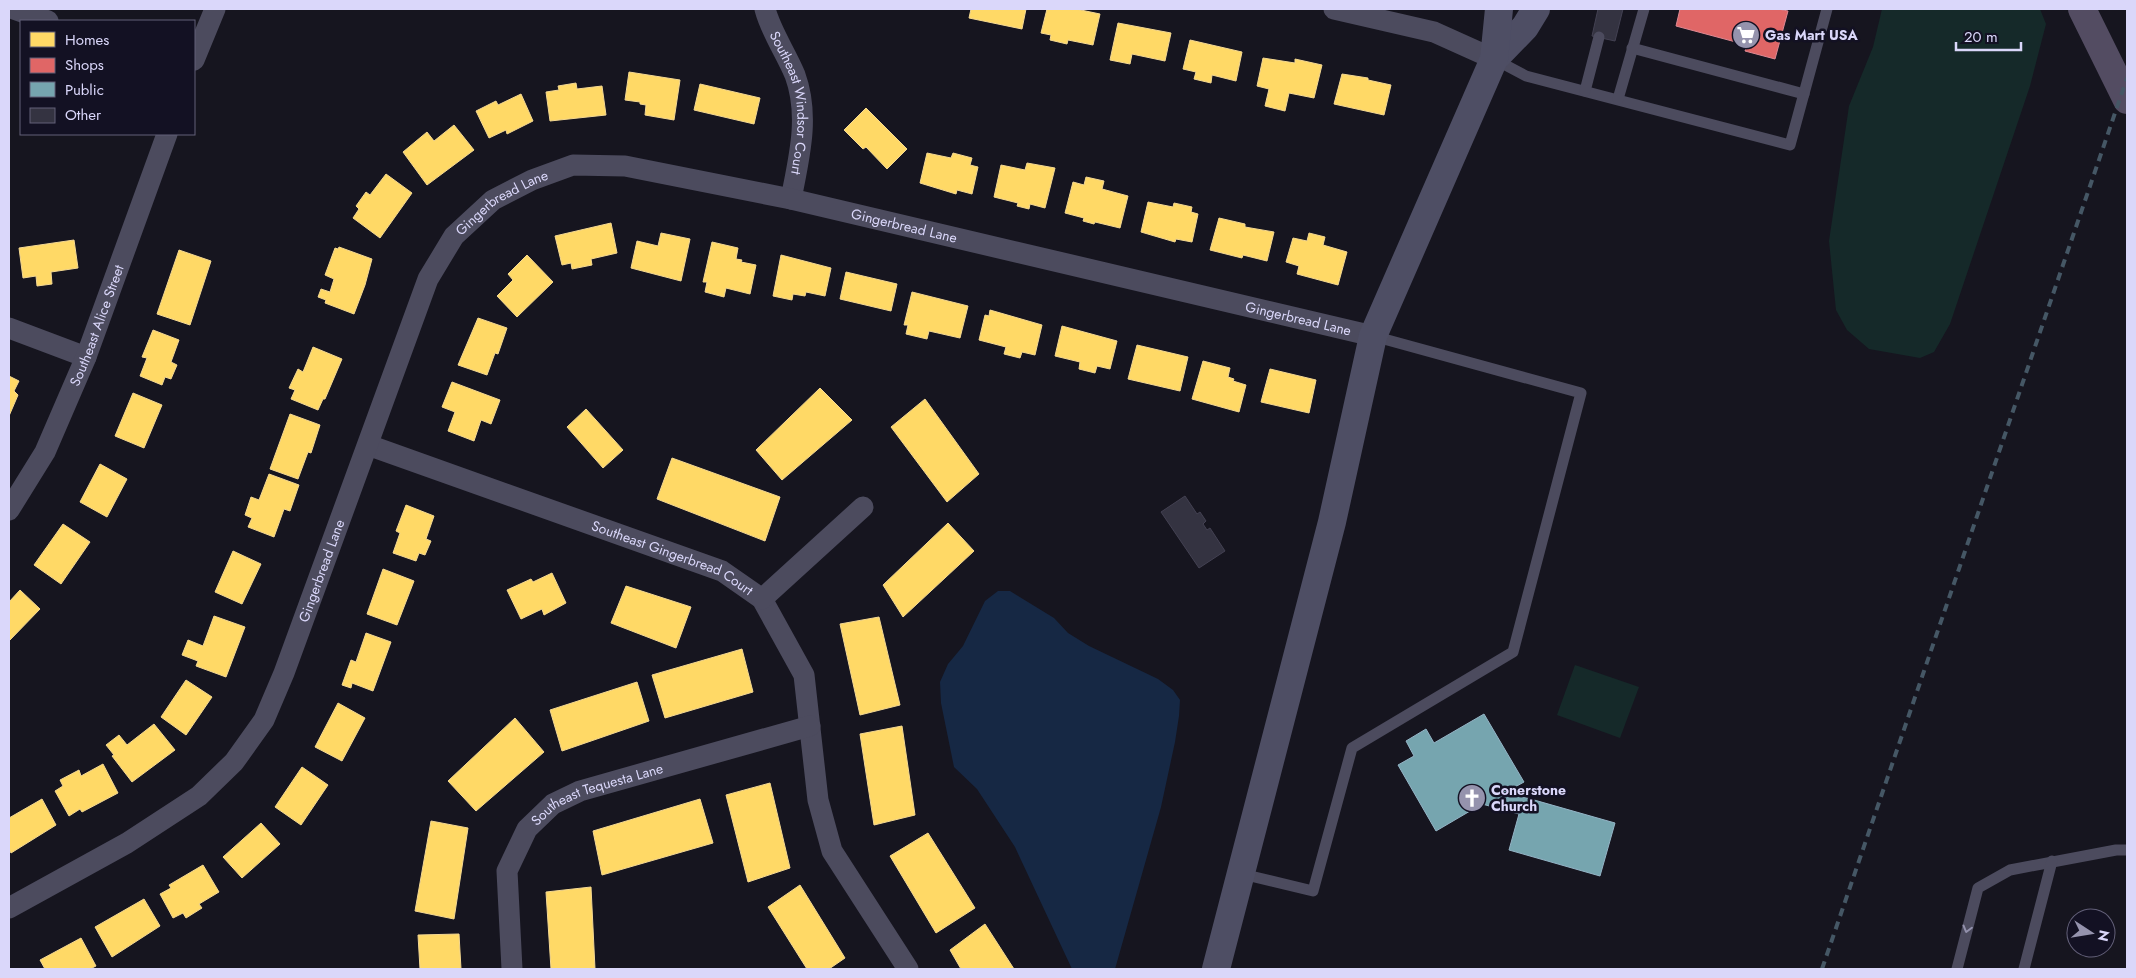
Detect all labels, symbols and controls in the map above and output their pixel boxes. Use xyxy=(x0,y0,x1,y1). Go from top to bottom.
legend xyxy=(20,20,195,135)
supermarket icon: Gas Mart USA xyxy=(1731,20,1761,50)
scale bar xyxy=(1956,20,2021,52)
place label: Gas Mart USA xyxy=(1765,25,1859,45)
text: 20 m xyxy=(1964,26,1998,48)
street label: Southeast Windsor Court xyxy=(765,28,812,177)
text: Homes xyxy=(65,29,109,51)
text: Shops xyxy=(65,54,104,76)
text: Public xyxy=(65,79,104,101)
text: Other xyxy=(65,104,102,126)
street label: Gingerbread Lane xyxy=(451,165,551,240)
street label: Gingerbread Lane xyxy=(849,204,959,248)
street label: Southeast Alice Street xyxy=(65,261,129,389)
street label: Gingerbread Lane xyxy=(1243,296,1353,341)
street label: Southeast Gingerbread Court xyxy=(589,515,758,600)
street label: Gingerbread Lane xyxy=(293,517,349,625)
street label: Southeast Tequesta Lane xyxy=(526,758,665,830)
place label: Conerstone Church xyxy=(1491,780,1566,816)
church icon: Conerstone Church xyxy=(1457,783,1487,813)
north arrow xyxy=(2066,908,2116,958)
one-way arrow xyxy=(1963,924,1973,932)
text: N xyxy=(2093,928,2115,943)

